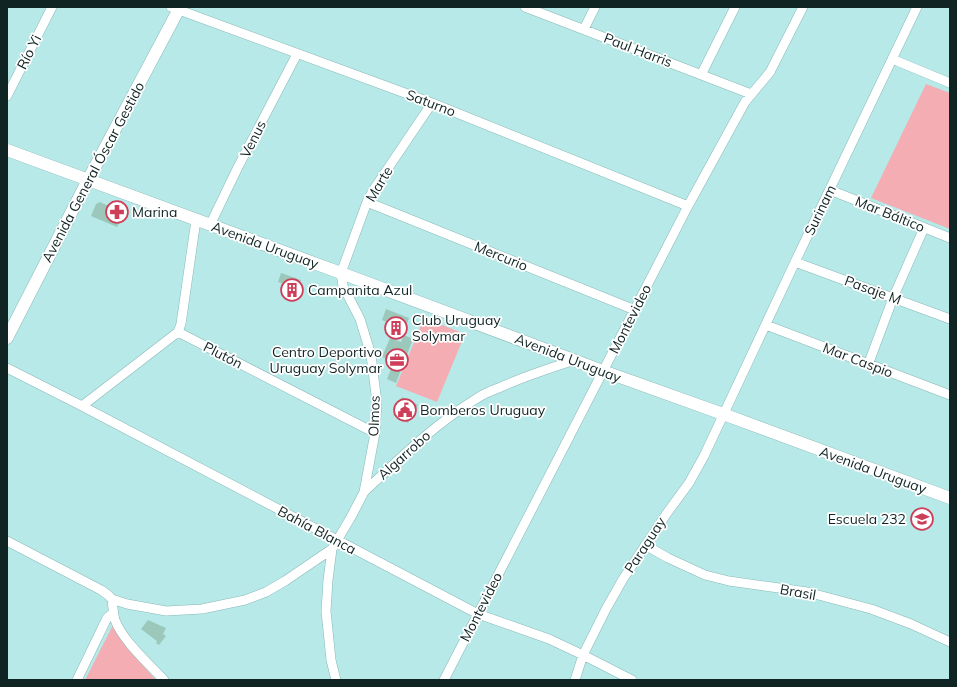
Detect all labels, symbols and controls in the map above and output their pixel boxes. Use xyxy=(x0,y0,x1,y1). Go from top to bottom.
street label: Paul Harris xyxy=(601,29,675,71)
street label: Río Yi xyxy=(13,32,45,72)
street label: Avenida General Óscar Gestido xyxy=(38,79,148,265)
street label: Saturno xyxy=(404,85,458,121)
street label: Venus xyxy=(236,117,270,161)
street label: Marte xyxy=(361,163,397,205)
street label: Surinam xyxy=(800,182,840,238)
street label: Mar Báltico xyxy=(853,192,927,236)
pharmacy icon: Marina xyxy=(104,199,130,225)
place label: Marina xyxy=(132,203,177,221)
street label: Avenida Uruguay xyxy=(209,217,321,273)
street label: Mercurio xyxy=(472,237,530,275)
street label: Pasaje M xyxy=(842,271,904,309)
building icon: Campanita Azul xyxy=(279,277,305,303)
place label: Campanita Azul xyxy=(308,281,412,299)
street label: Montevideo xyxy=(605,281,655,357)
place label: Club Uruguay Solymar xyxy=(412,311,501,345)
building icon: Club Uruguay Solymar xyxy=(383,315,409,341)
street label: Avenida Uruguay xyxy=(512,329,624,387)
street label: Plutón xyxy=(200,338,246,372)
street label: Mar Caspio xyxy=(820,338,896,382)
place label: Centro Deportivo Uruguay Solymar xyxy=(269,343,383,377)
office icon: Centro Deportivo Uruguay Solymar xyxy=(384,347,410,373)
street label: Olmos xyxy=(364,395,384,437)
public building icon: Bomberos Uruguay xyxy=(392,397,418,423)
place label: Bomberos Uruguay xyxy=(420,401,546,419)
street label: Algarrobo xyxy=(374,427,434,483)
street label: Avenida Uruguay xyxy=(817,442,929,498)
street label: Bahía Blanca xyxy=(275,502,359,558)
school or university icon: Escuela 232 xyxy=(909,506,935,532)
place label: Escuela 232 xyxy=(828,510,906,528)
street label: Paraguay xyxy=(620,513,670,576)
street label: Montevideo xyxy=(456,569,506,645)
street label: Brasil xyxy=(778,580,818,604)

